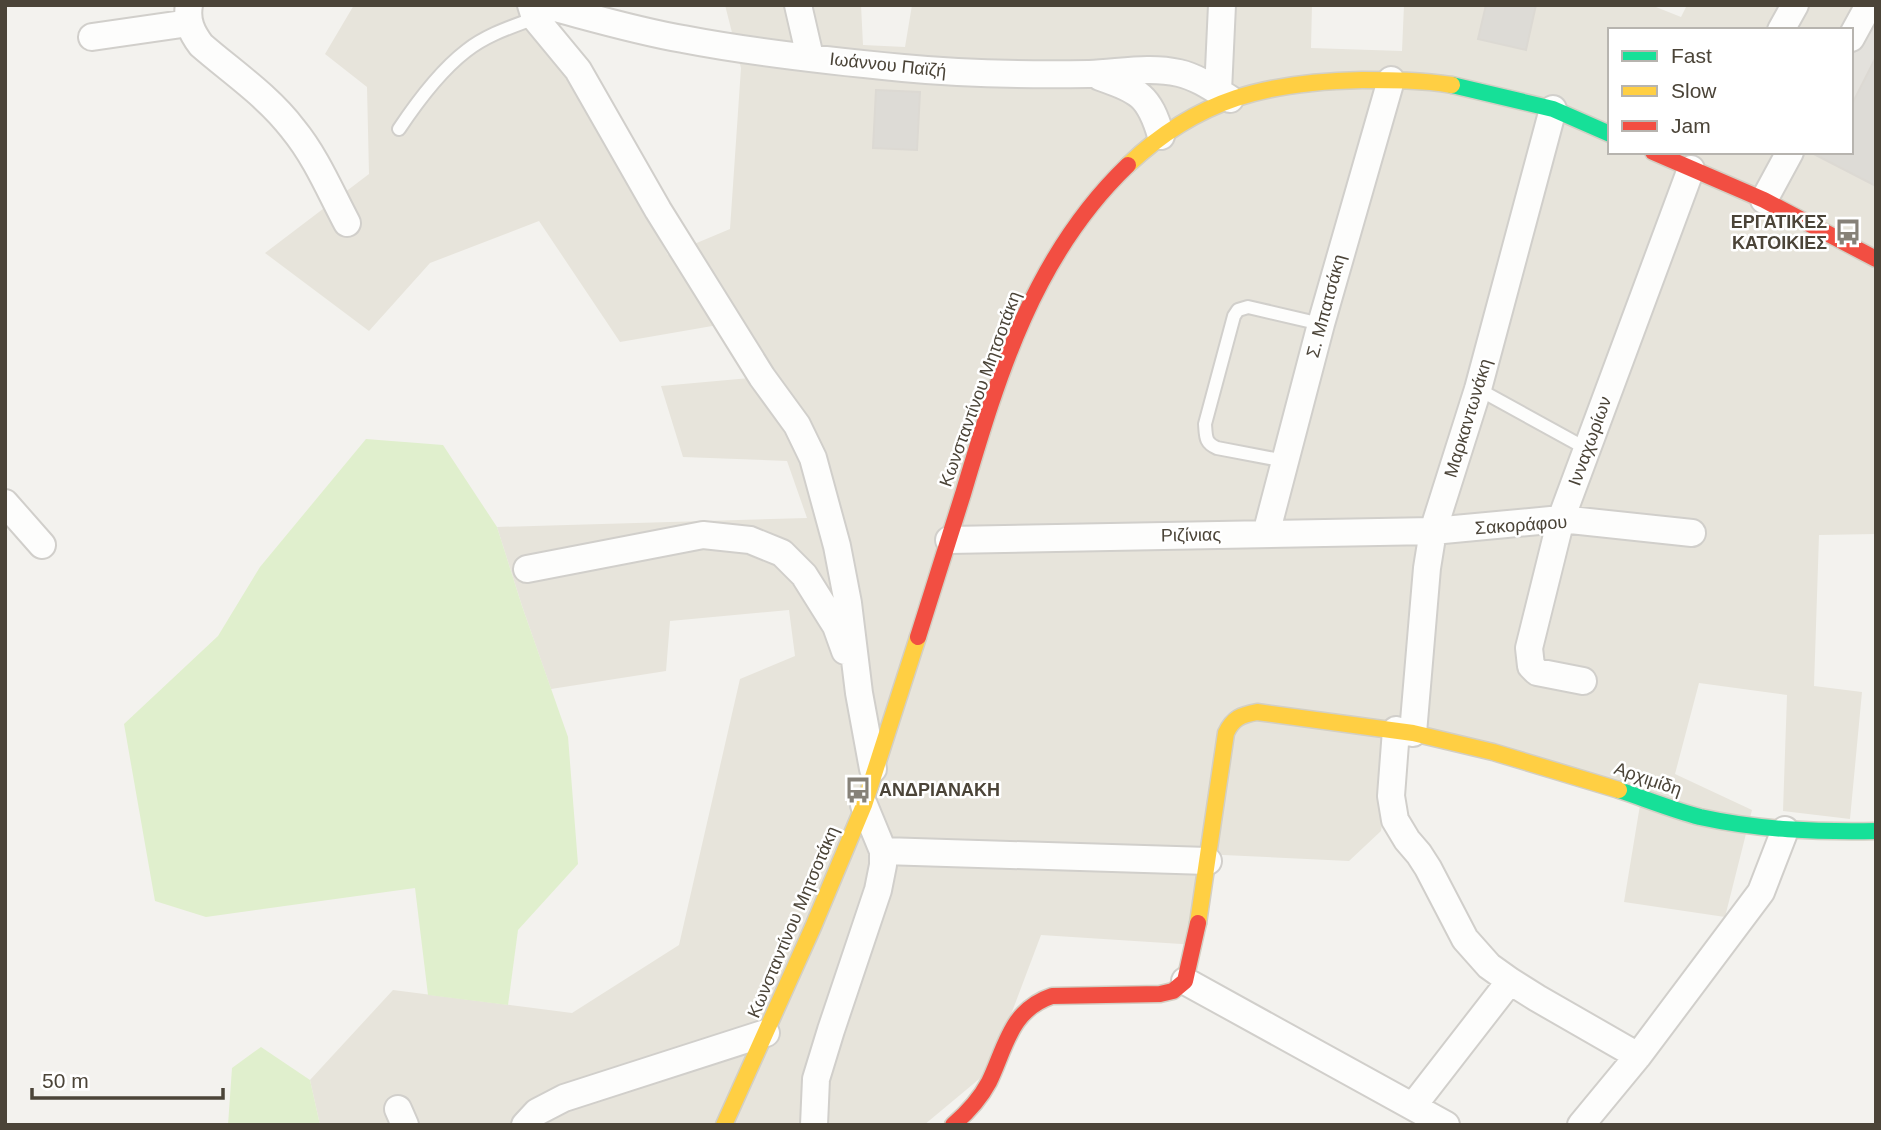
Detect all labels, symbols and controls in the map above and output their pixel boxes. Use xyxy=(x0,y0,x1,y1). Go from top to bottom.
legend xyxy=(1608,28,1853,154)
text: Fast xyxy=(1671,44,1712,67)
street label: Ιωάννου Παϊζή xyxy=(829,49,947,81)
text: Slow xyxy=(1671,79,1717,102)
text: Jam xyxy=(1671,114,1711,137)
place label: ΕΡΓΑΤΙΚΕΣ ΚΑΤΟΙΚΙΕΣ xyxy=(1731,212,1827,253)
bus stop icon: ΕΡΓΑΤΙΚΕΣ ΚΑΤΟΙΚΙΕΣ xyxy=(1833,217,1863,247)
street label: Σ. Μπατσάκη xyxy=(1303,252,1349,360)
street label: Κωνσταντίνου Μητσοτάκη xyxy=(935,289,1025,489)
street label: Μαρκαντωνάκη xyxy=(1440,356,1496,480)
street label: Ινναχωρίων xyxy=(1565,394,1615,488)
street label: Σακοράφου xyxy=(1474,512,1568,538)
street label: Ριζίνιας xyxy=(1161,524,1221,546)
street label: Αρχιμίδη xyxy=(1612,758,1684,800)
bus stop icon: ΑΝΔΡΙΑΝΑΚΗ xyxy=(843,775,873,805)
place label: ΑΝΔΡΙΑΝΑΚΗ xyxy=(879,780,1000,800)
street label: Κωνσταντίνου Μητσοτάκη xyxy=(744,823,842,1021)
scale bar xyxy=(32,1056,222,1100)
text: 50 m xyxy=(42,1069,89,1092)

